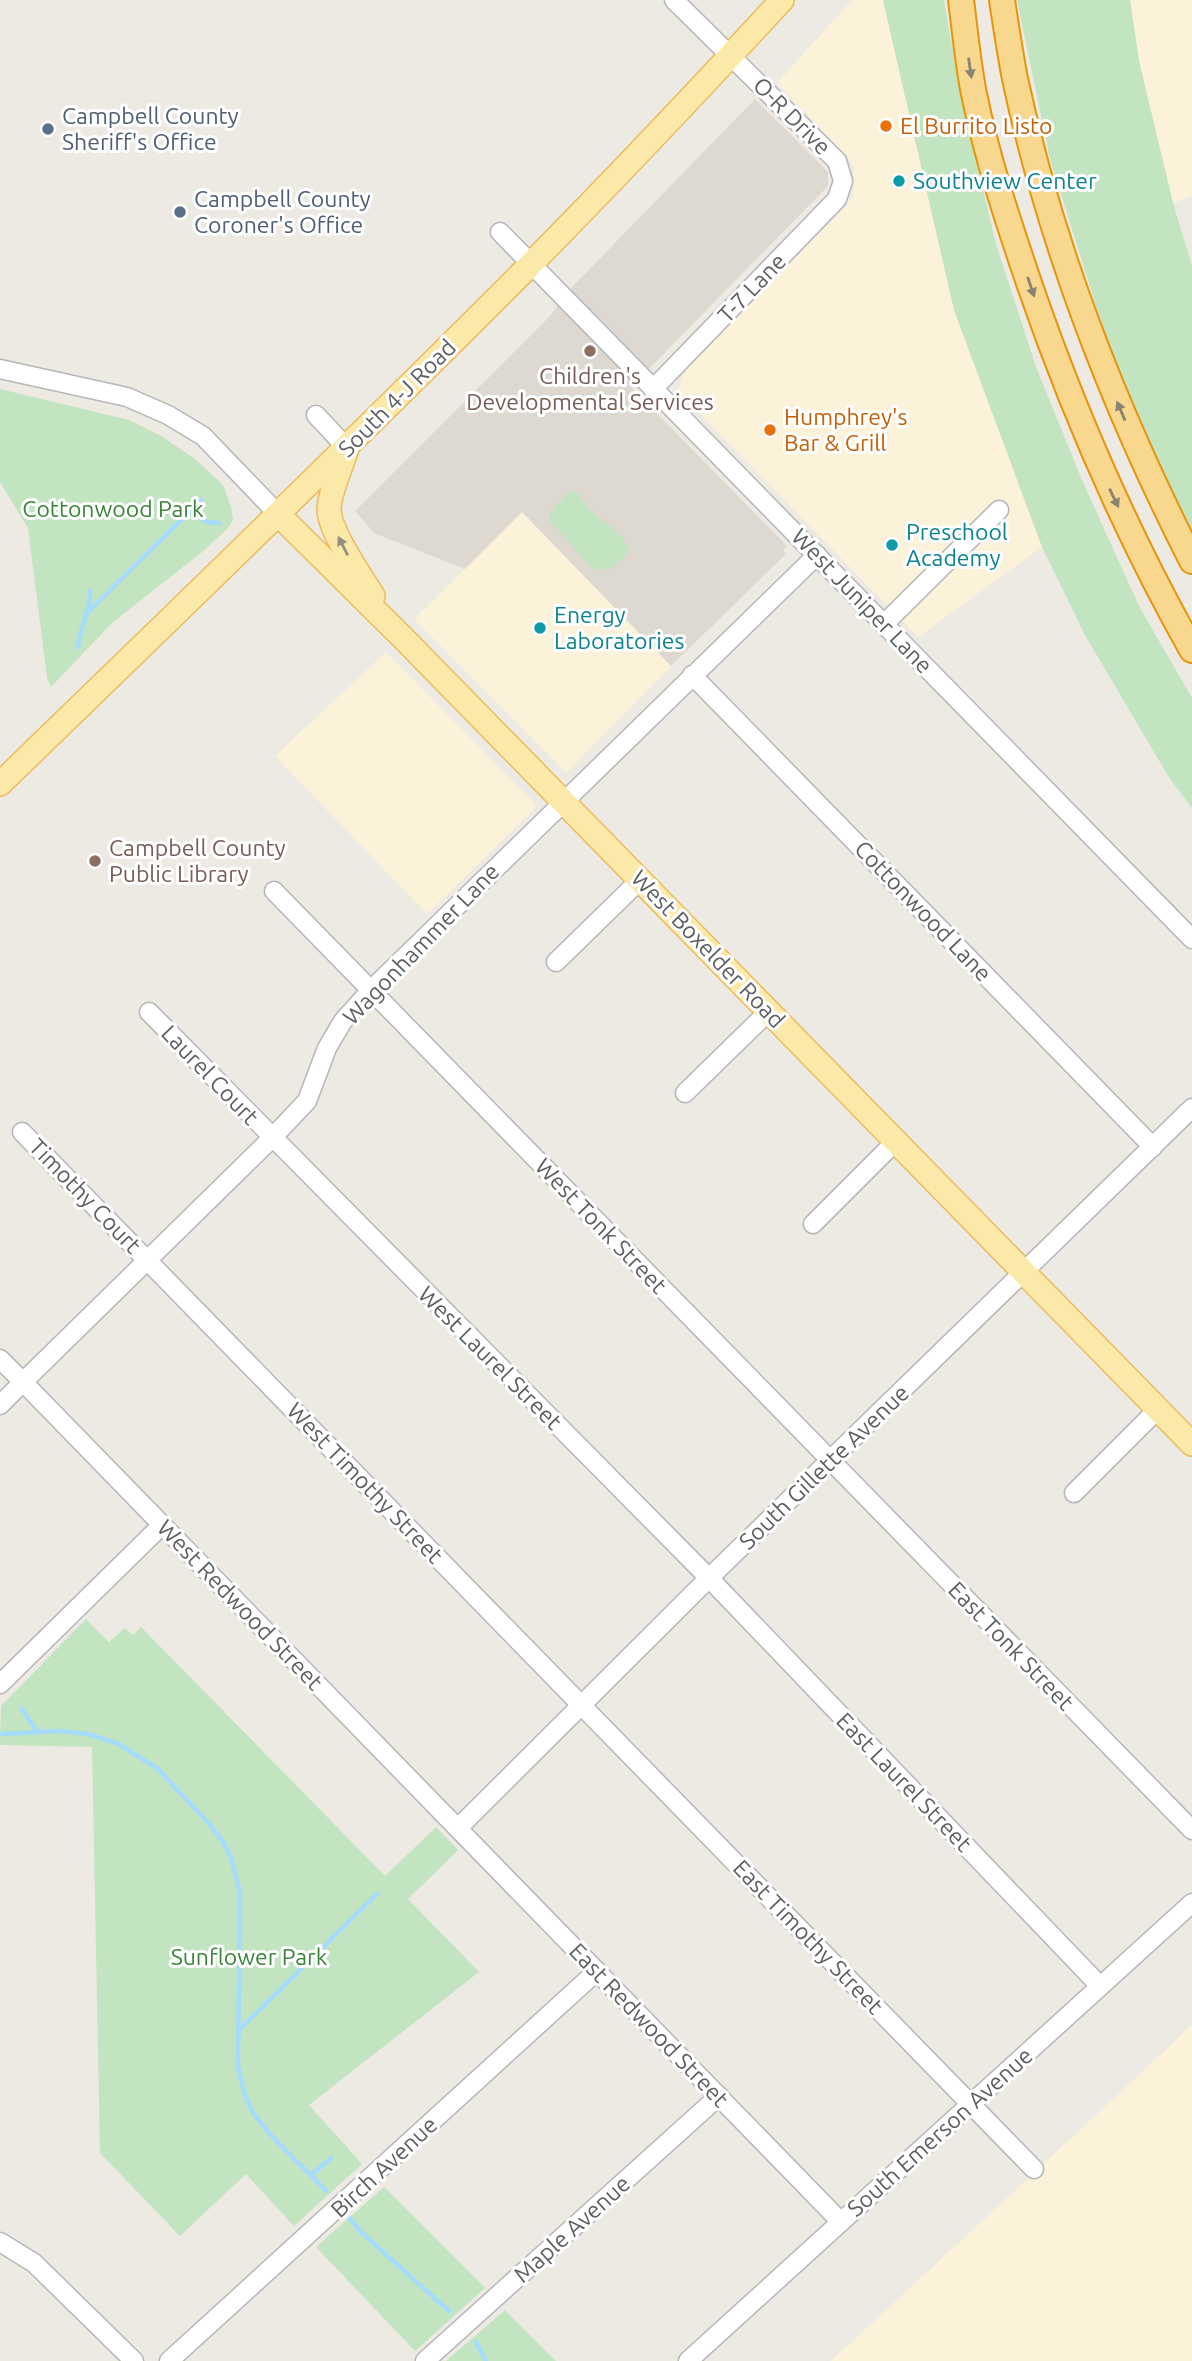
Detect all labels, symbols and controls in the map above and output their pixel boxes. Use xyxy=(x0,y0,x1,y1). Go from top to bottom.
one-way arrow xyxy=(965,57,976,79)
street label: O-R Drive xyxy=(749,72,836,159)
place label: Campbell County Sheriff's Office xyxy=(62,103,239,154)
place label: El Burrito Listo xyxy=(900,113,1052,138)
marker: El Burrito Listo xyxy=(878,118,894,134)
marker: Campbell County Sheriff's Office xyxy=(40,121,56,137)
place label: Southview Center xyxy=(913,168,1097,193)
marker: Southview Center xyxy=(891,173,907,189)
place label: Campbell County Coroner's Office xyxy=(194,186,371,237)
marker: Campbell County Coroner's Office xyxy=(172,204,188,220)
street label: T-7 Lane xyxy=(713,248,791,327)
one-way arrow xyxy=(1026,276,1036,297)
street label: South 4-J Road xyxy=(333,334,460,461)
marker: Children's Developmental Services xyxy=(582,343,598,359)
place label: Children's Developmental Services xyxy=(466,363,714,414)
one-way arrow xyxy=(1115,400,1126,421)
place label: Humphrey's Bar & Grill xyxy=(784,404,908,455)
marker: Humphrey's Bar & Grill xyxy=(762,422,778,438)
one-way arrow xyxy=(1108,488,1119,508)
park label: Cottonwood Park xyxy=(22,496,204,521)
place label: Preschool Academy xyxy=(906,519,1008,570)
street label: West Juniper Lane xyxy=(787,523,938,678)
one-way arrow xyxy=(338,536,349,556)
marker: Preschool Academy xyxy=(884,537,900,553)
place label: Energy Laboratories xyxy=(554,602,684,653)
marker: Energy Laboratories xyxy=(532,620,548,636)
place label: Campbell County Public Library xyxy=(109,835,286,886)
street label: Cottonwood Lane xyxy=(850,835,997,986)
marker: Campbell County Public Library xyxy=(87,853,103,869)
street label: Wagonhammer Lane xyxy=(338,858,504,1029)
street label: West Boxelder Road xyxy=(627,865,790,1032)
street label: Laurel Court xyxy=(157,1020,264,1129)
street label: Timothy Court xyxy=(25,1133,146,1258)
street label: West Tonk Street xyxy=(531,1153,672,1298)
street label: West Laurel Street xyxy=(414,1281,567,1434)
street label: South Gillette Avenue xyxy=(734,1379,913,1554)
street label: West Timothy Street xyxy=(283,1397,448,1568)
street label: West Redwood Street xyxy=(153,1515,328,1695)
street label: East Tonk Street xyxy=(944,1576,1079,1715)
street label: East Laurel Street xyxy=(832,1707,977,1856)
street label: East Timothy Street xyxy=(729,1855,888,2019)
street label: East Redwood Street xyxy=(565,1938,734,2111)
park label: Sunflower Park xyxy=(171,1944,328,1969)
street label: South Emerson Avenue xyxy=(842,2042,1037,2221)
street label: Birch Avenue xyxy=(326,2111,442,2222)
street label: Maple Avenue xyxy=(509,2170,635,2287)

